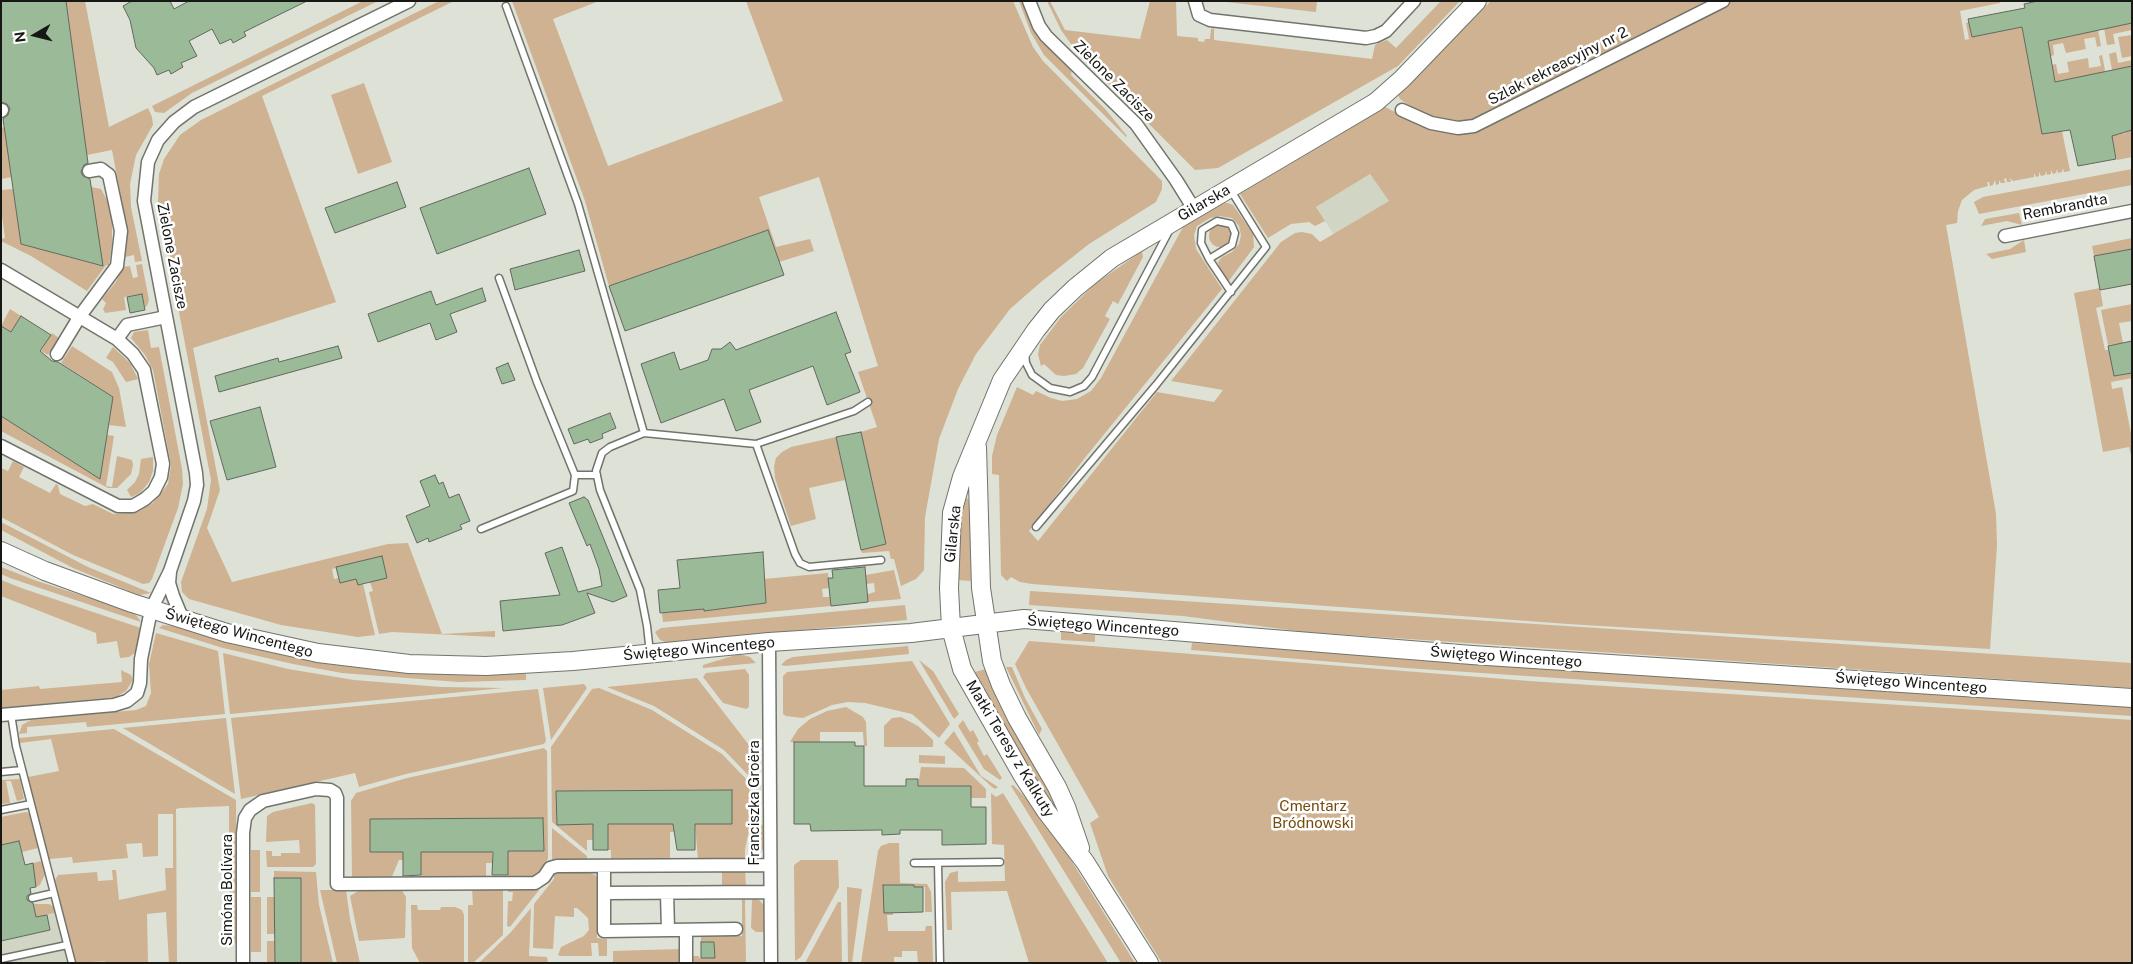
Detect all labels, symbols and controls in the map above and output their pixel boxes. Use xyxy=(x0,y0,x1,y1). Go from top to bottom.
north arrow xyxy=(10,10,60,60)
street label: Szlak rekreacyjny nr 2 xyxy=(1485,23,1631,109)
text: N xyxy=(11,31,29,44)
street label: Zielone Zacisze xyxy=(1070,37,1158,125)
street label: Gilarska xyxy=(1175,181,1233,225)
street label: Rembrandta xyxy=(2021,190,2109,224)
street label: Zielone Zacisze xyxy=(153,201,191,311)
street label: Gilarska xyxy=(941,504,965,564)
street label: Świętego Wincentego xyxy=(163,605,315,661)
street label: Świętego Wincentego xyxy=(1026,612,1180,640)
street label: Świętego Wincentego xyxy=(622,633,776,665)
street label: Świętego Wincentego xyxy=(1429,643,1583,671)
street label: Świętego Wincentego xyxy=(1834,669,1988,697)
street label: Matki Teresy z Kalkuty xyxy=(962,677,1058,821)
street label: Franciszka Groëra xyxy=(745,740,763,866)
park label: Cmentarz Bródnowski xyxy=(1272,797,1354,832)
street label: Simóna Bolívara xyxy=(218,834,236,946)

